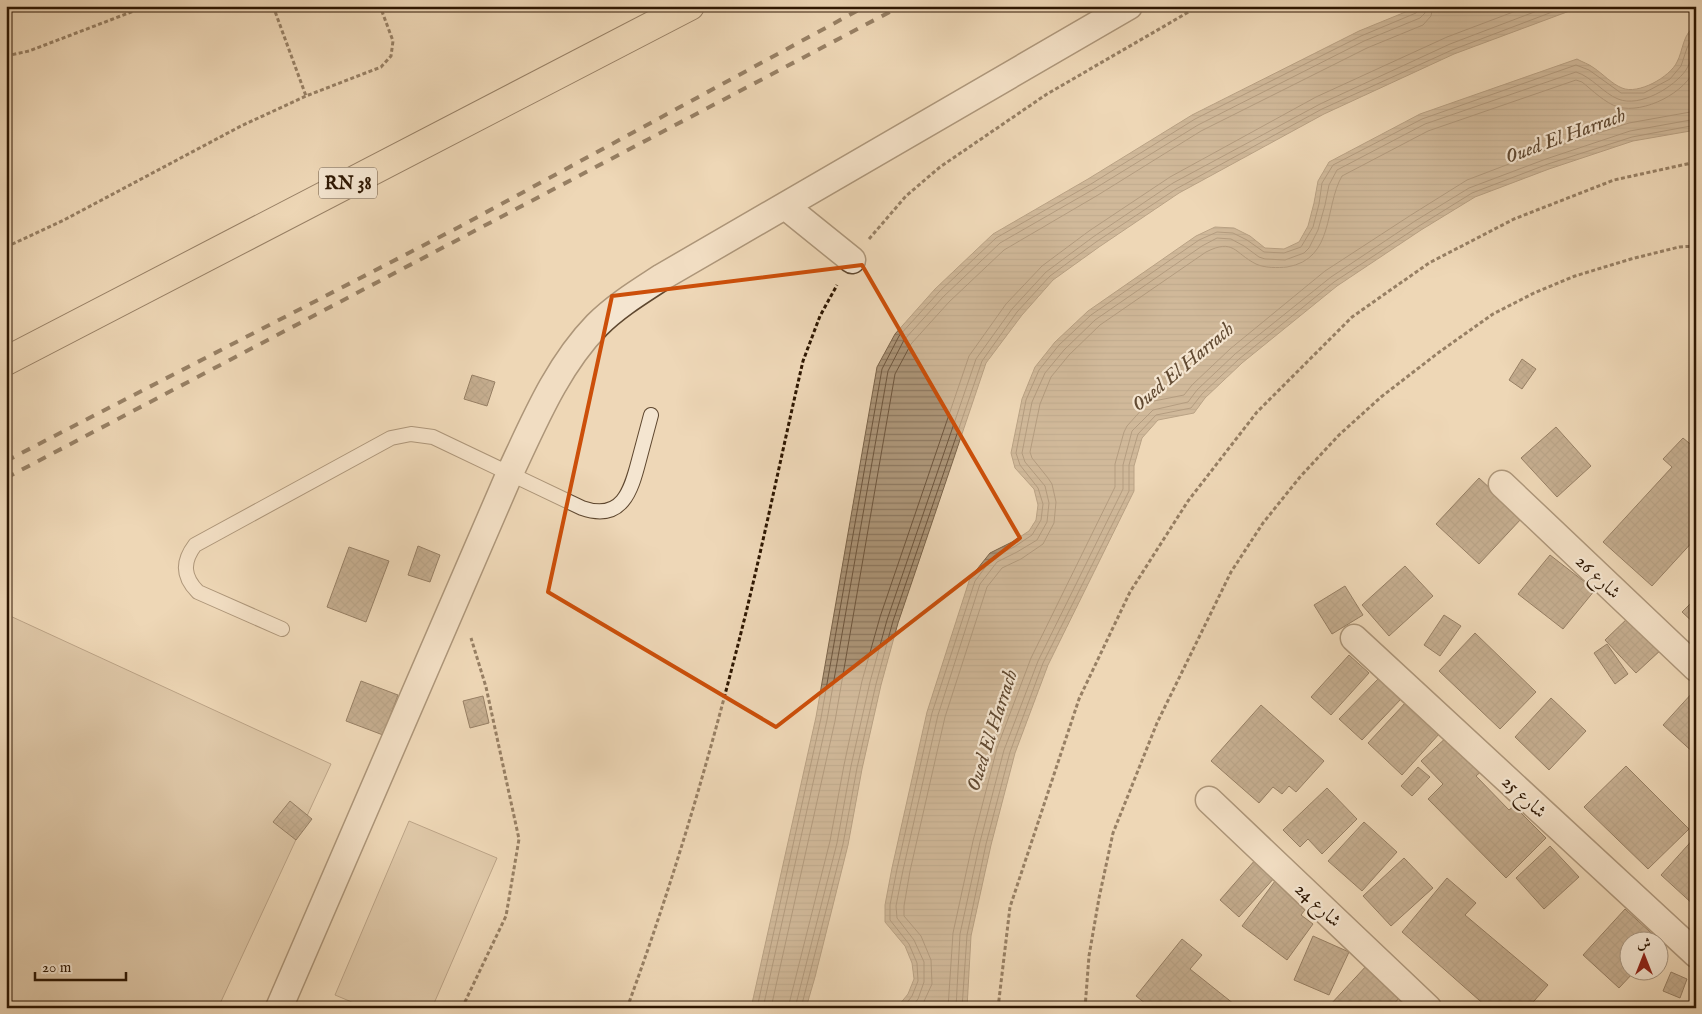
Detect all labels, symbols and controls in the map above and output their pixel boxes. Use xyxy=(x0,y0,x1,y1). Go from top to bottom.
water label: Oued El Harrach xyxy=(1502,103,1630,170)
road number: RN 38 xyxy=(319,168,377,198)
water label: Oued El Harrach xyxy=(1127,317,1240,417)
street label: شارع 26 xyxy=(1568,550,1625,606)
water label: Oued El Harrach xyxy=(961,666,1024,794)
street label: شارع 25 xyxy=(1495,771,1551,826)
street label: شارع 24 xyxy=(1288,878,1346,935)
north arrow xyxy=(1620,932,1670,982)
text: ش xyxy=(1637,935,1651,953)
scale bar xyxy=(35,949,126,981)
text: 20 m xyxy=(42,958,72,977)

